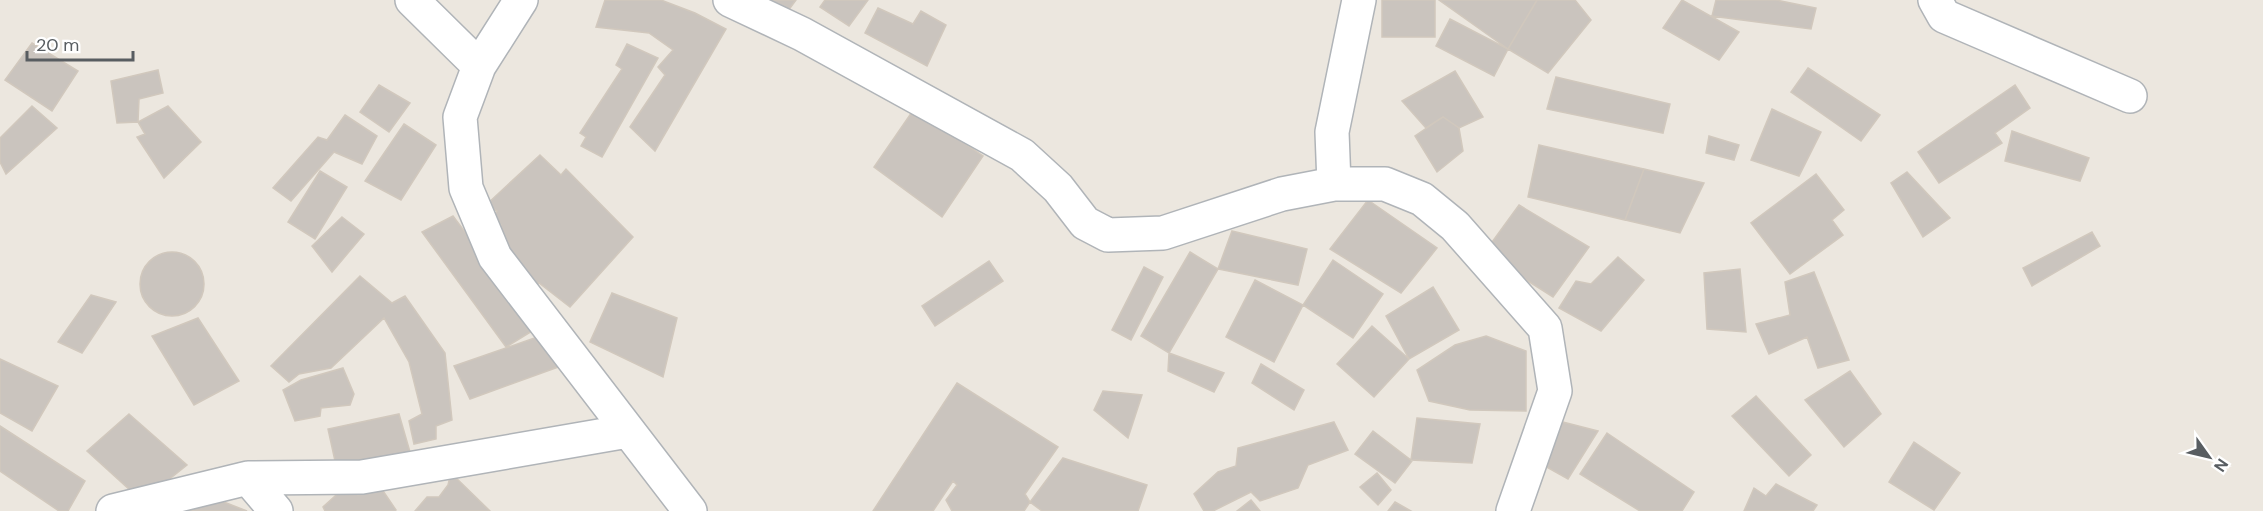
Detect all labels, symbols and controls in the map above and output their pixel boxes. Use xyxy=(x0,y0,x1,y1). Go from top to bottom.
scale bar xyxy=(27,24,134,62)
text: 20 m xyxy=(36,33,79,57)
north arrow xyxy=(2179,427,2239,487)
text: N xyxy=(2209,454,2233,476)

